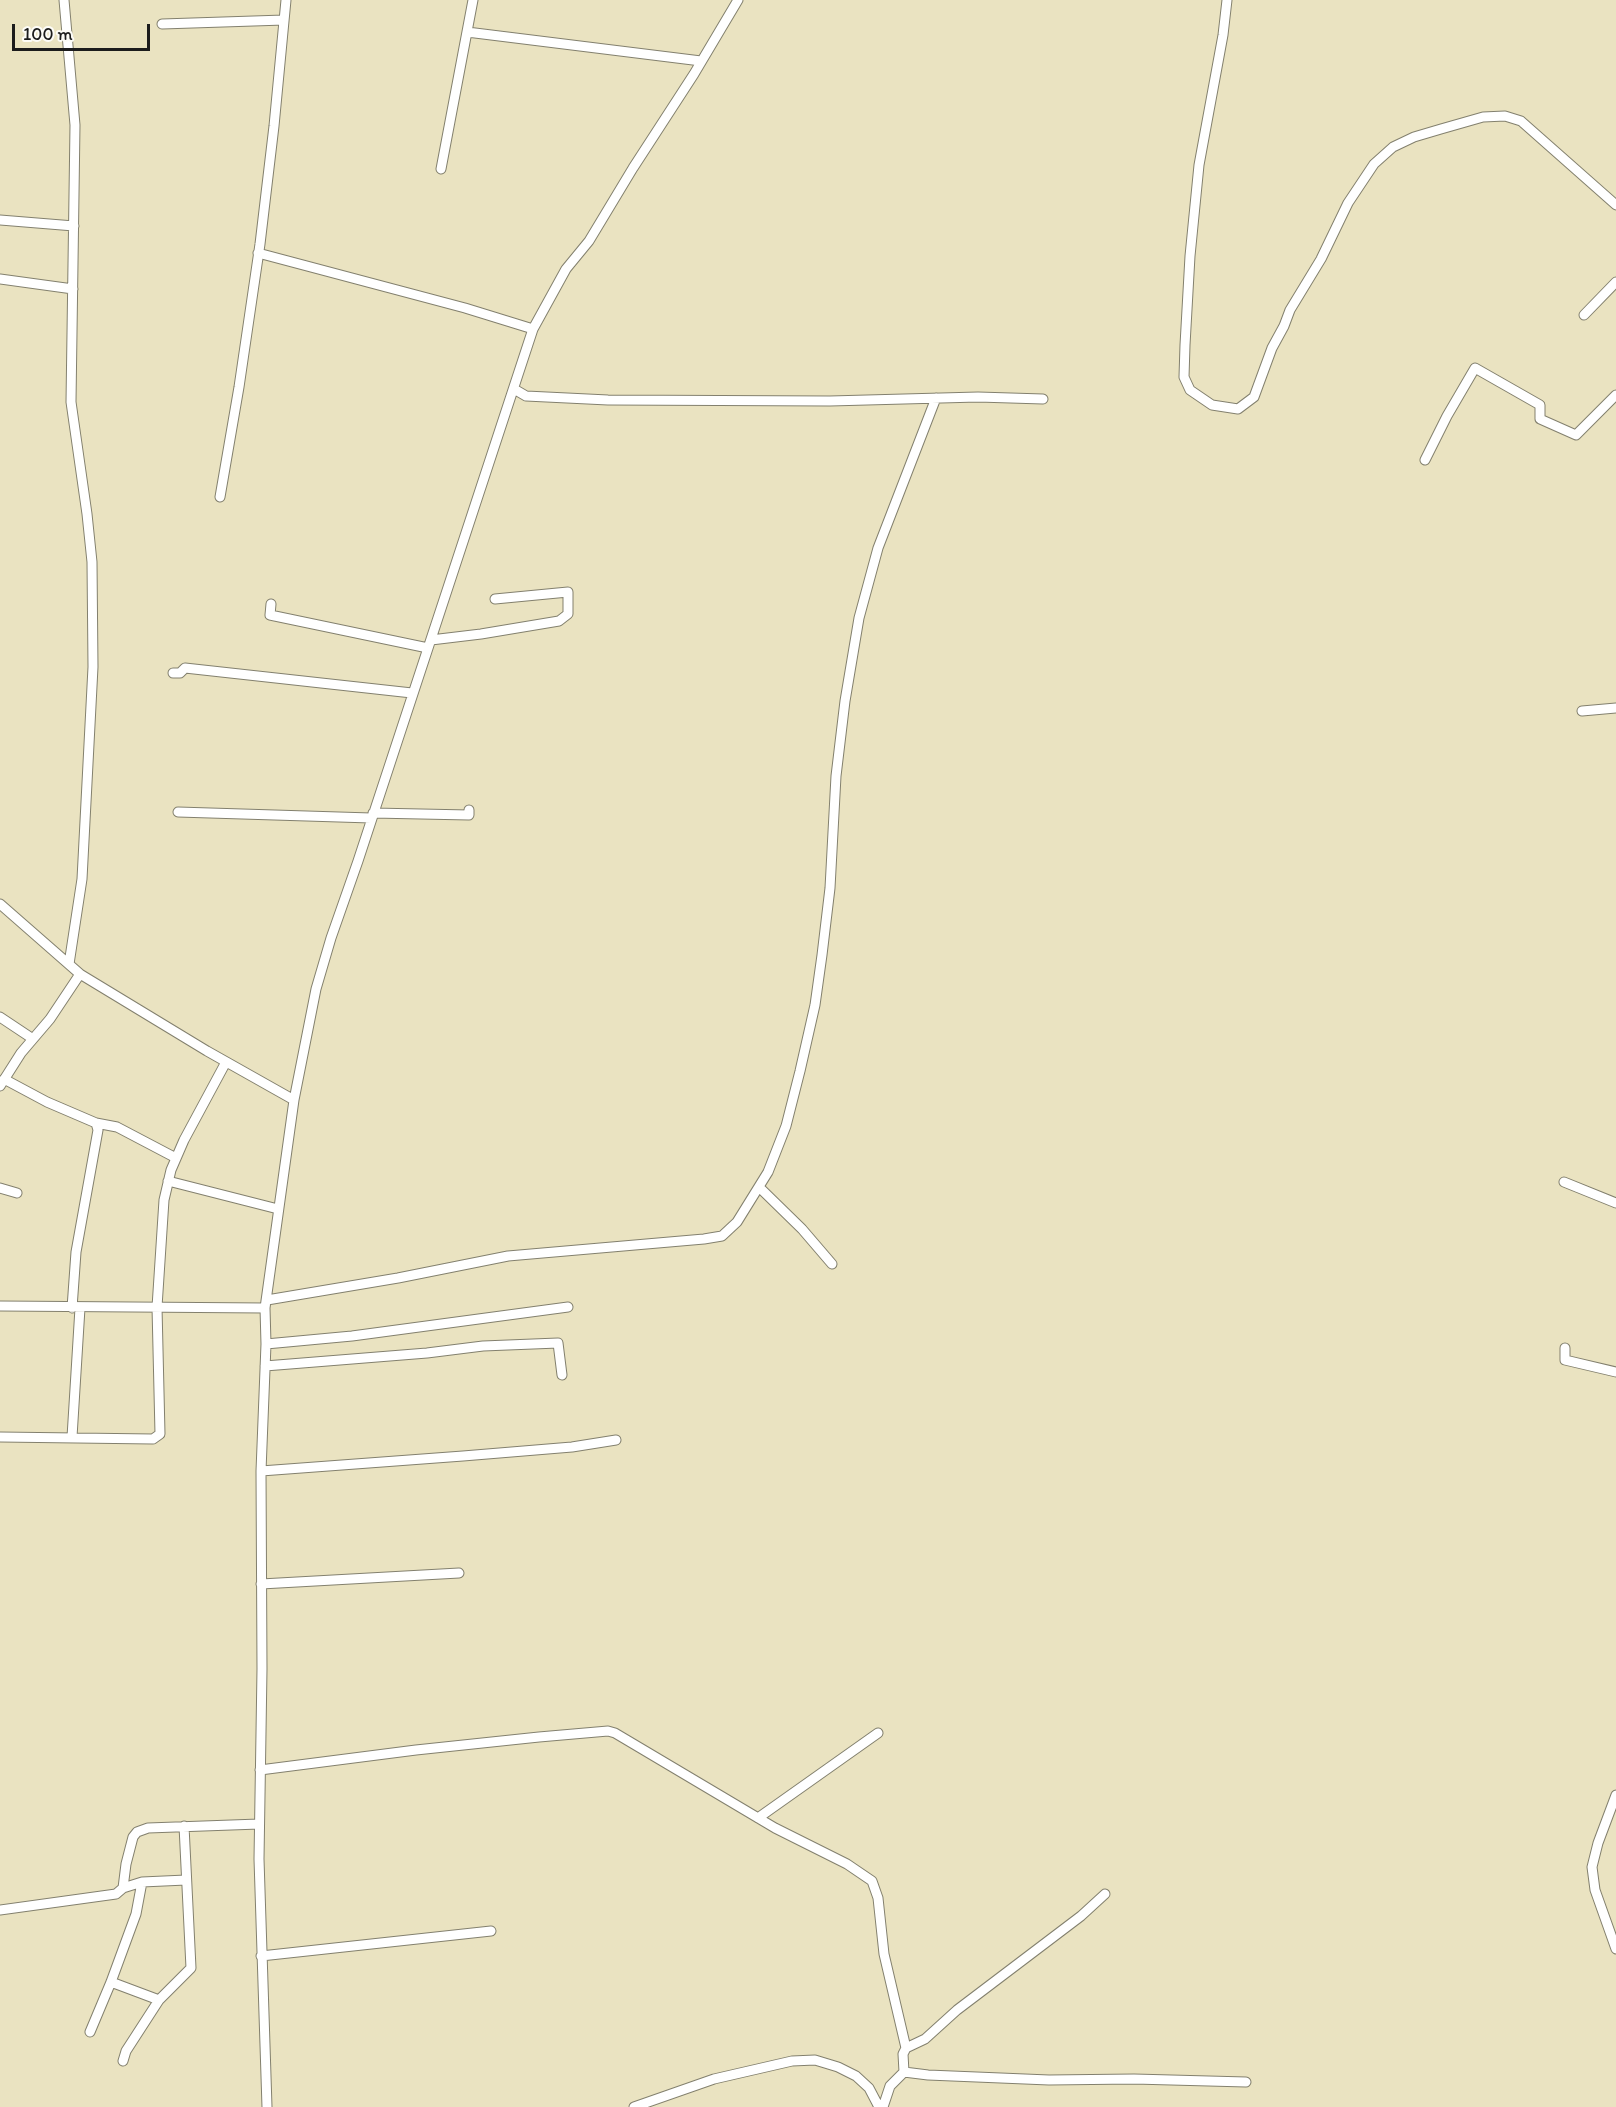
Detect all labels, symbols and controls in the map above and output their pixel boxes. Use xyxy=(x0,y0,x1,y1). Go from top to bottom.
scale bar xyxy=(15,12,153,50)
text: 100 m xyxy=(23,23,73,45)

